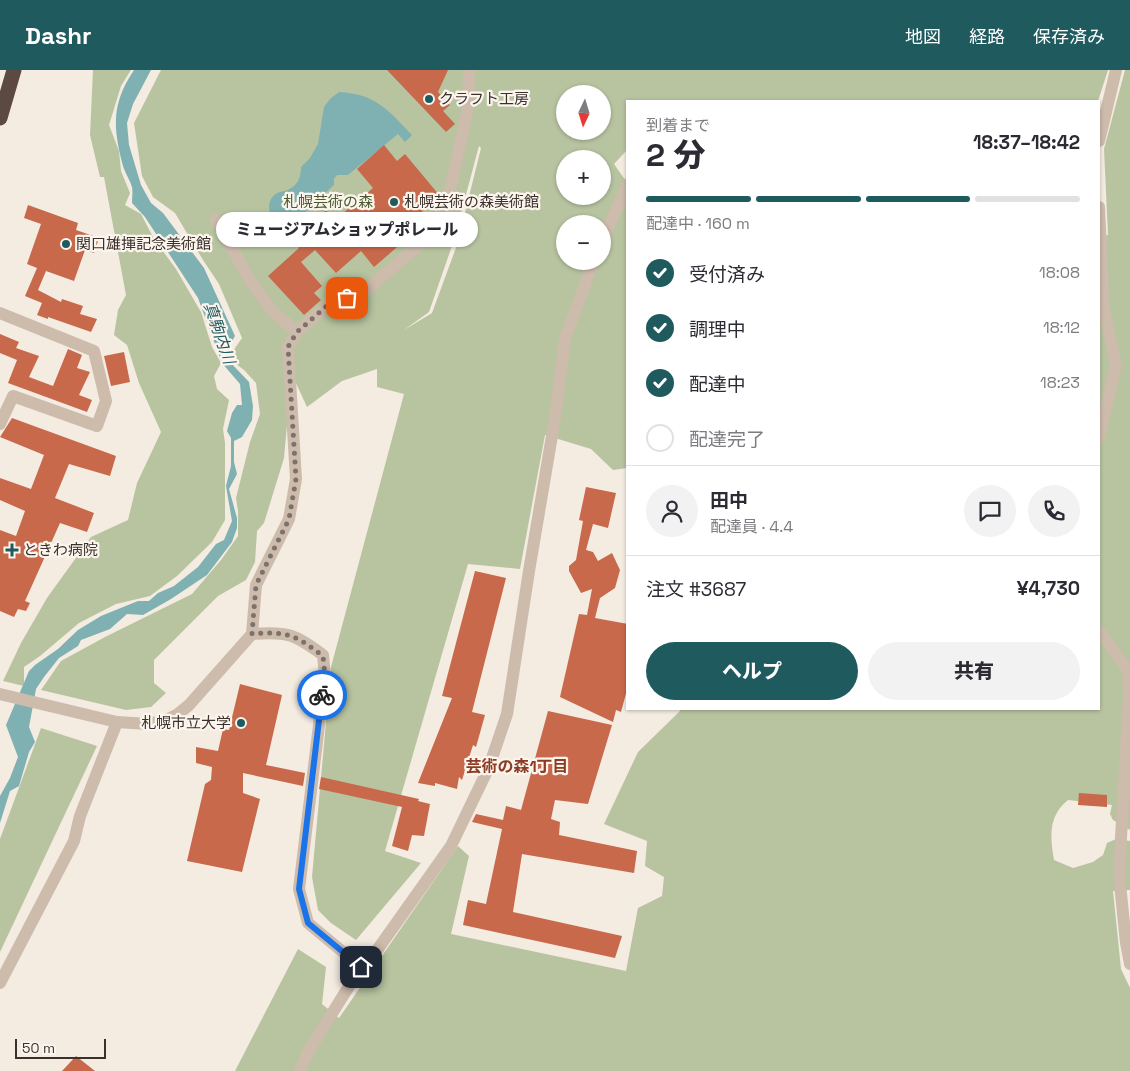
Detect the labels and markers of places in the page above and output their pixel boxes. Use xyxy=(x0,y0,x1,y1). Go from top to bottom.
place label: クラフト工房 xyxy=(439,89,529,108)
marker: クラフト工房 xyxy=(423,93,435,105)
place label: 札幌芸術の森美術館 xyxy=(404,192,539,211)
marker: 札幌芸術の森美術館 xyxy=(388,196,400,208)
callout: ミュージアムショップポレール xyxy=(216,213,478,248)
place label: 関口雄揮記念美術館 xyxy=(76,234,211,253)
marker: 関口雄揮記念美術館 xyxy=(60,238,72,250)
pin xyxy=(326,277,368,319)
place label: ときわ病院 xyxy=(23,540,98,559)
marker: ときわ病院 xyxy=(5,543,19,557)
place label: 札幌市立大学 xyxy=(141,713,231,732)
marker: 札幌市立大学 xyxy=(235,717,247,729)
pin xyxy=(340,946,382,988)

